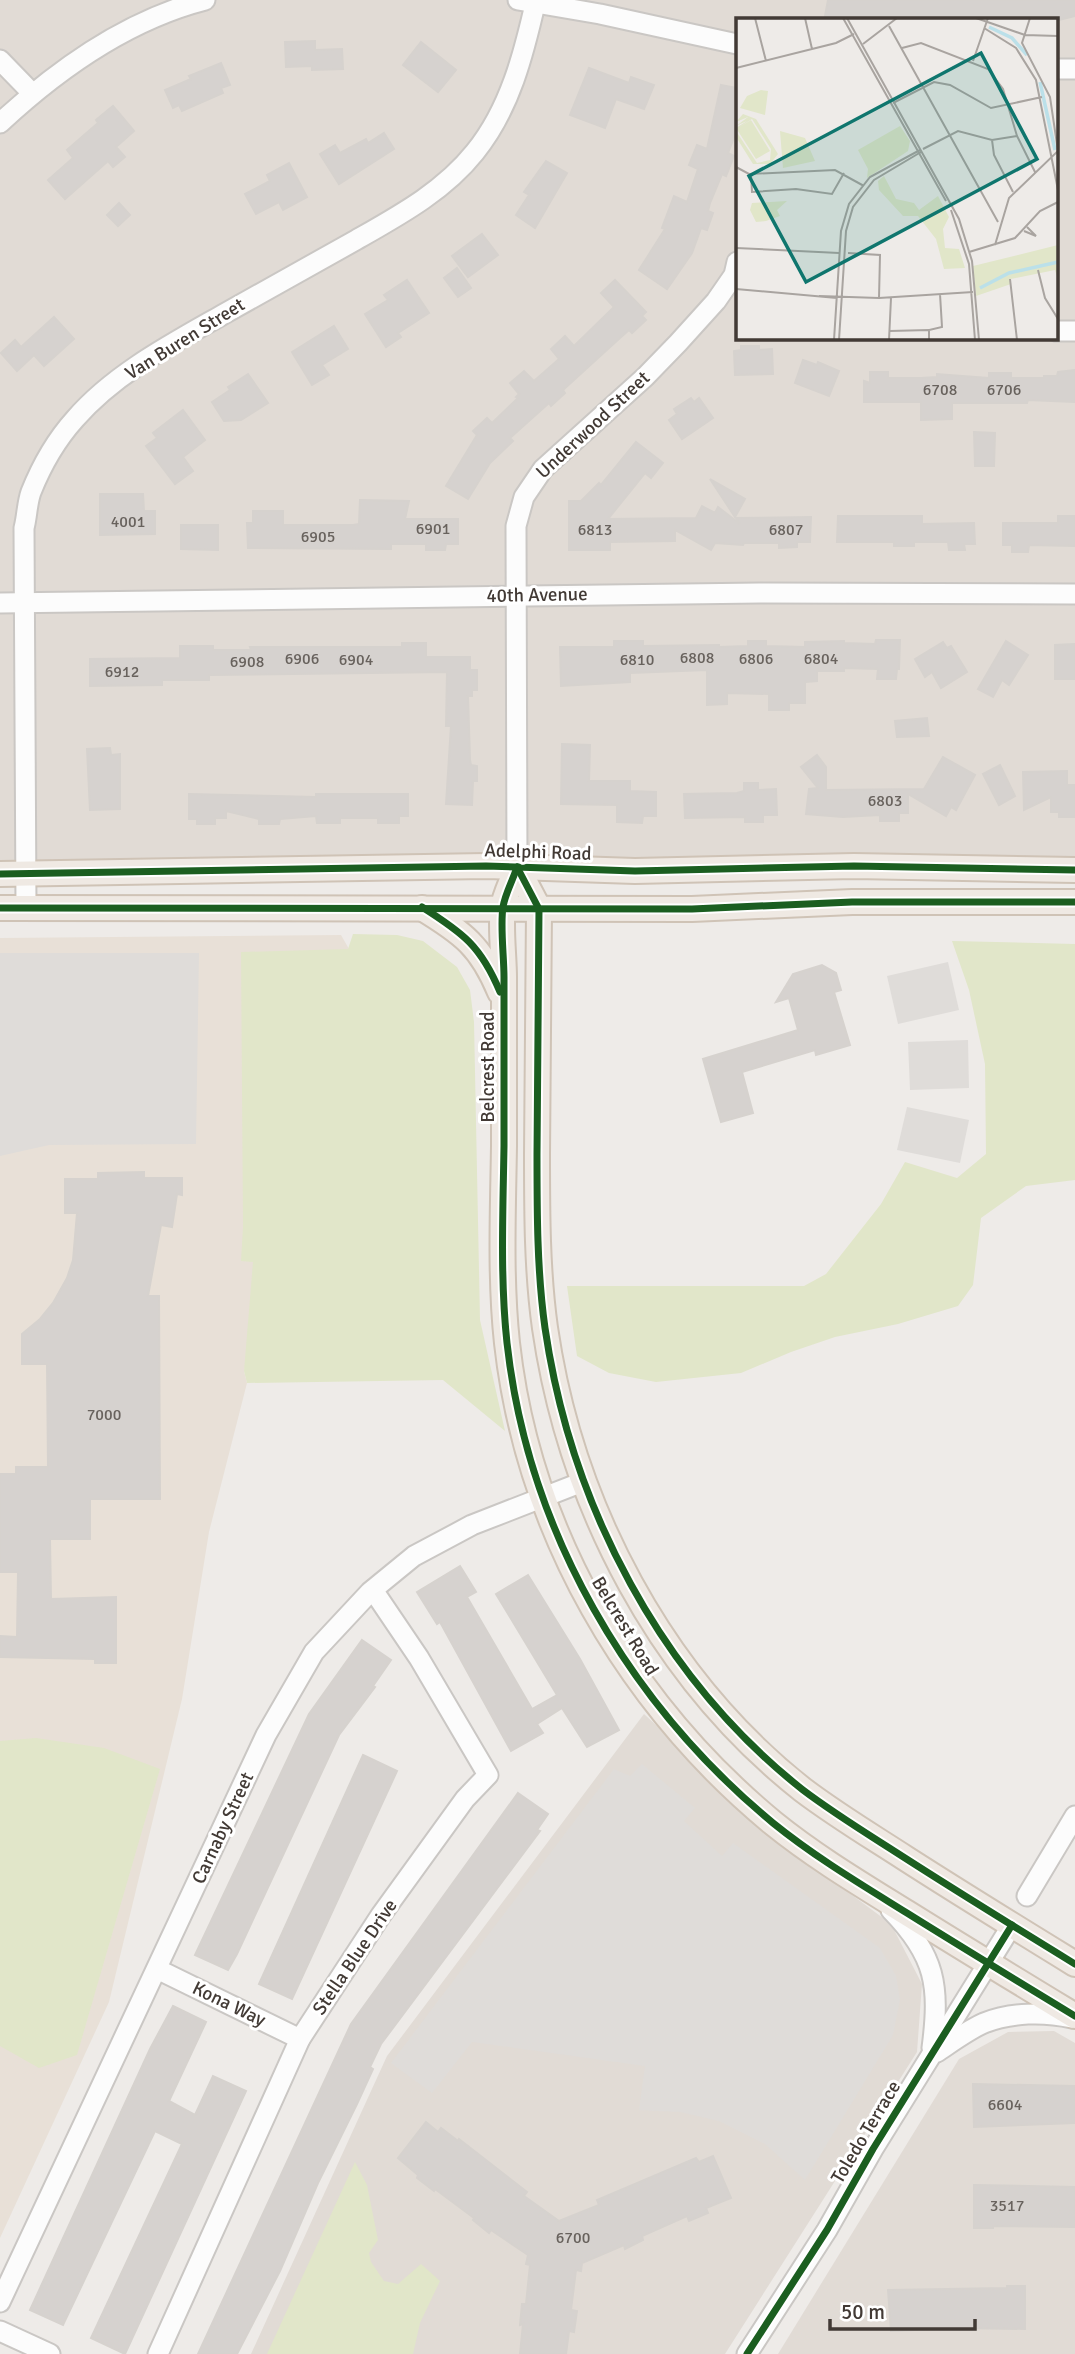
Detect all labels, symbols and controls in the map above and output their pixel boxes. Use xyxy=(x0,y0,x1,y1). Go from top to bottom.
inset map xyxy=(736,18,1058,340)
street label: Van Buren Street xyxy=(121,292,250,385)
street label: Underwood Street xyxy=(531,366,655,484)
house number: 6708 xyxy=(923,380,957,400)
house number: 6706 xyxy=(987,380,1021,400)
house number: 4001 xyxy=(111,512,145,532)
house number: 6901 xyxy=(416,519,450,539)
house number: 6813 xyxy=(578,520,612,540)
house number: 6807 xyxy=(769,520,803,540)
house number: 6905 xyxy=(301,527,335,547)
street label: 40th Avenue xyxy=(486,582,588,608)
house number: 6808 xyxy=(680,648,714,668)
house number: 6906 xyxy=(285,649,319,669)
house number: 6806 xyxy=(739,649,773,669)
house number: 6804 xyxy=(804,649,839,669)
house number: 6904 xyxy=(339,650,374,670)
house number: 6810 xyxy=(620,650,654,670)
house number: 6908 xyxy=(230,652,264,672)
house number: 6912 xyxy=(105,662,139,682)
house number: 6803 xyxy=(868,791,902,811)
street label: Adelphi Road xyxy=(484,838,592,866)
street label: Belcrest Road xyxy=(476,1011,500,1123)
house number: 7000 xyxy=(87,1405,121,1425)
street label: Belcrest Road xyxy=(586,1572,664,1680)
street label: Carnaby Street xyxy=(187,1768,259,1888)
street label: Stella Blue Drive xyxy=(307,1894,403,2020)
street label: Kona Way xyxy=(188,1976,270,2032)
street label: Toledo Terrace xyxy=(826,2076,906,2188)
house number: 6604 xyxy=(988,2095,1023,2115)
house number: 3517 xyxy=(990,2196,1024,2216)
house number: 6700 xyxy=(556,2228,590,2248)
scale bar xyxy=(830,2288,975,2332)
text: 50 m xyxy=(841,2299,885,2325)

